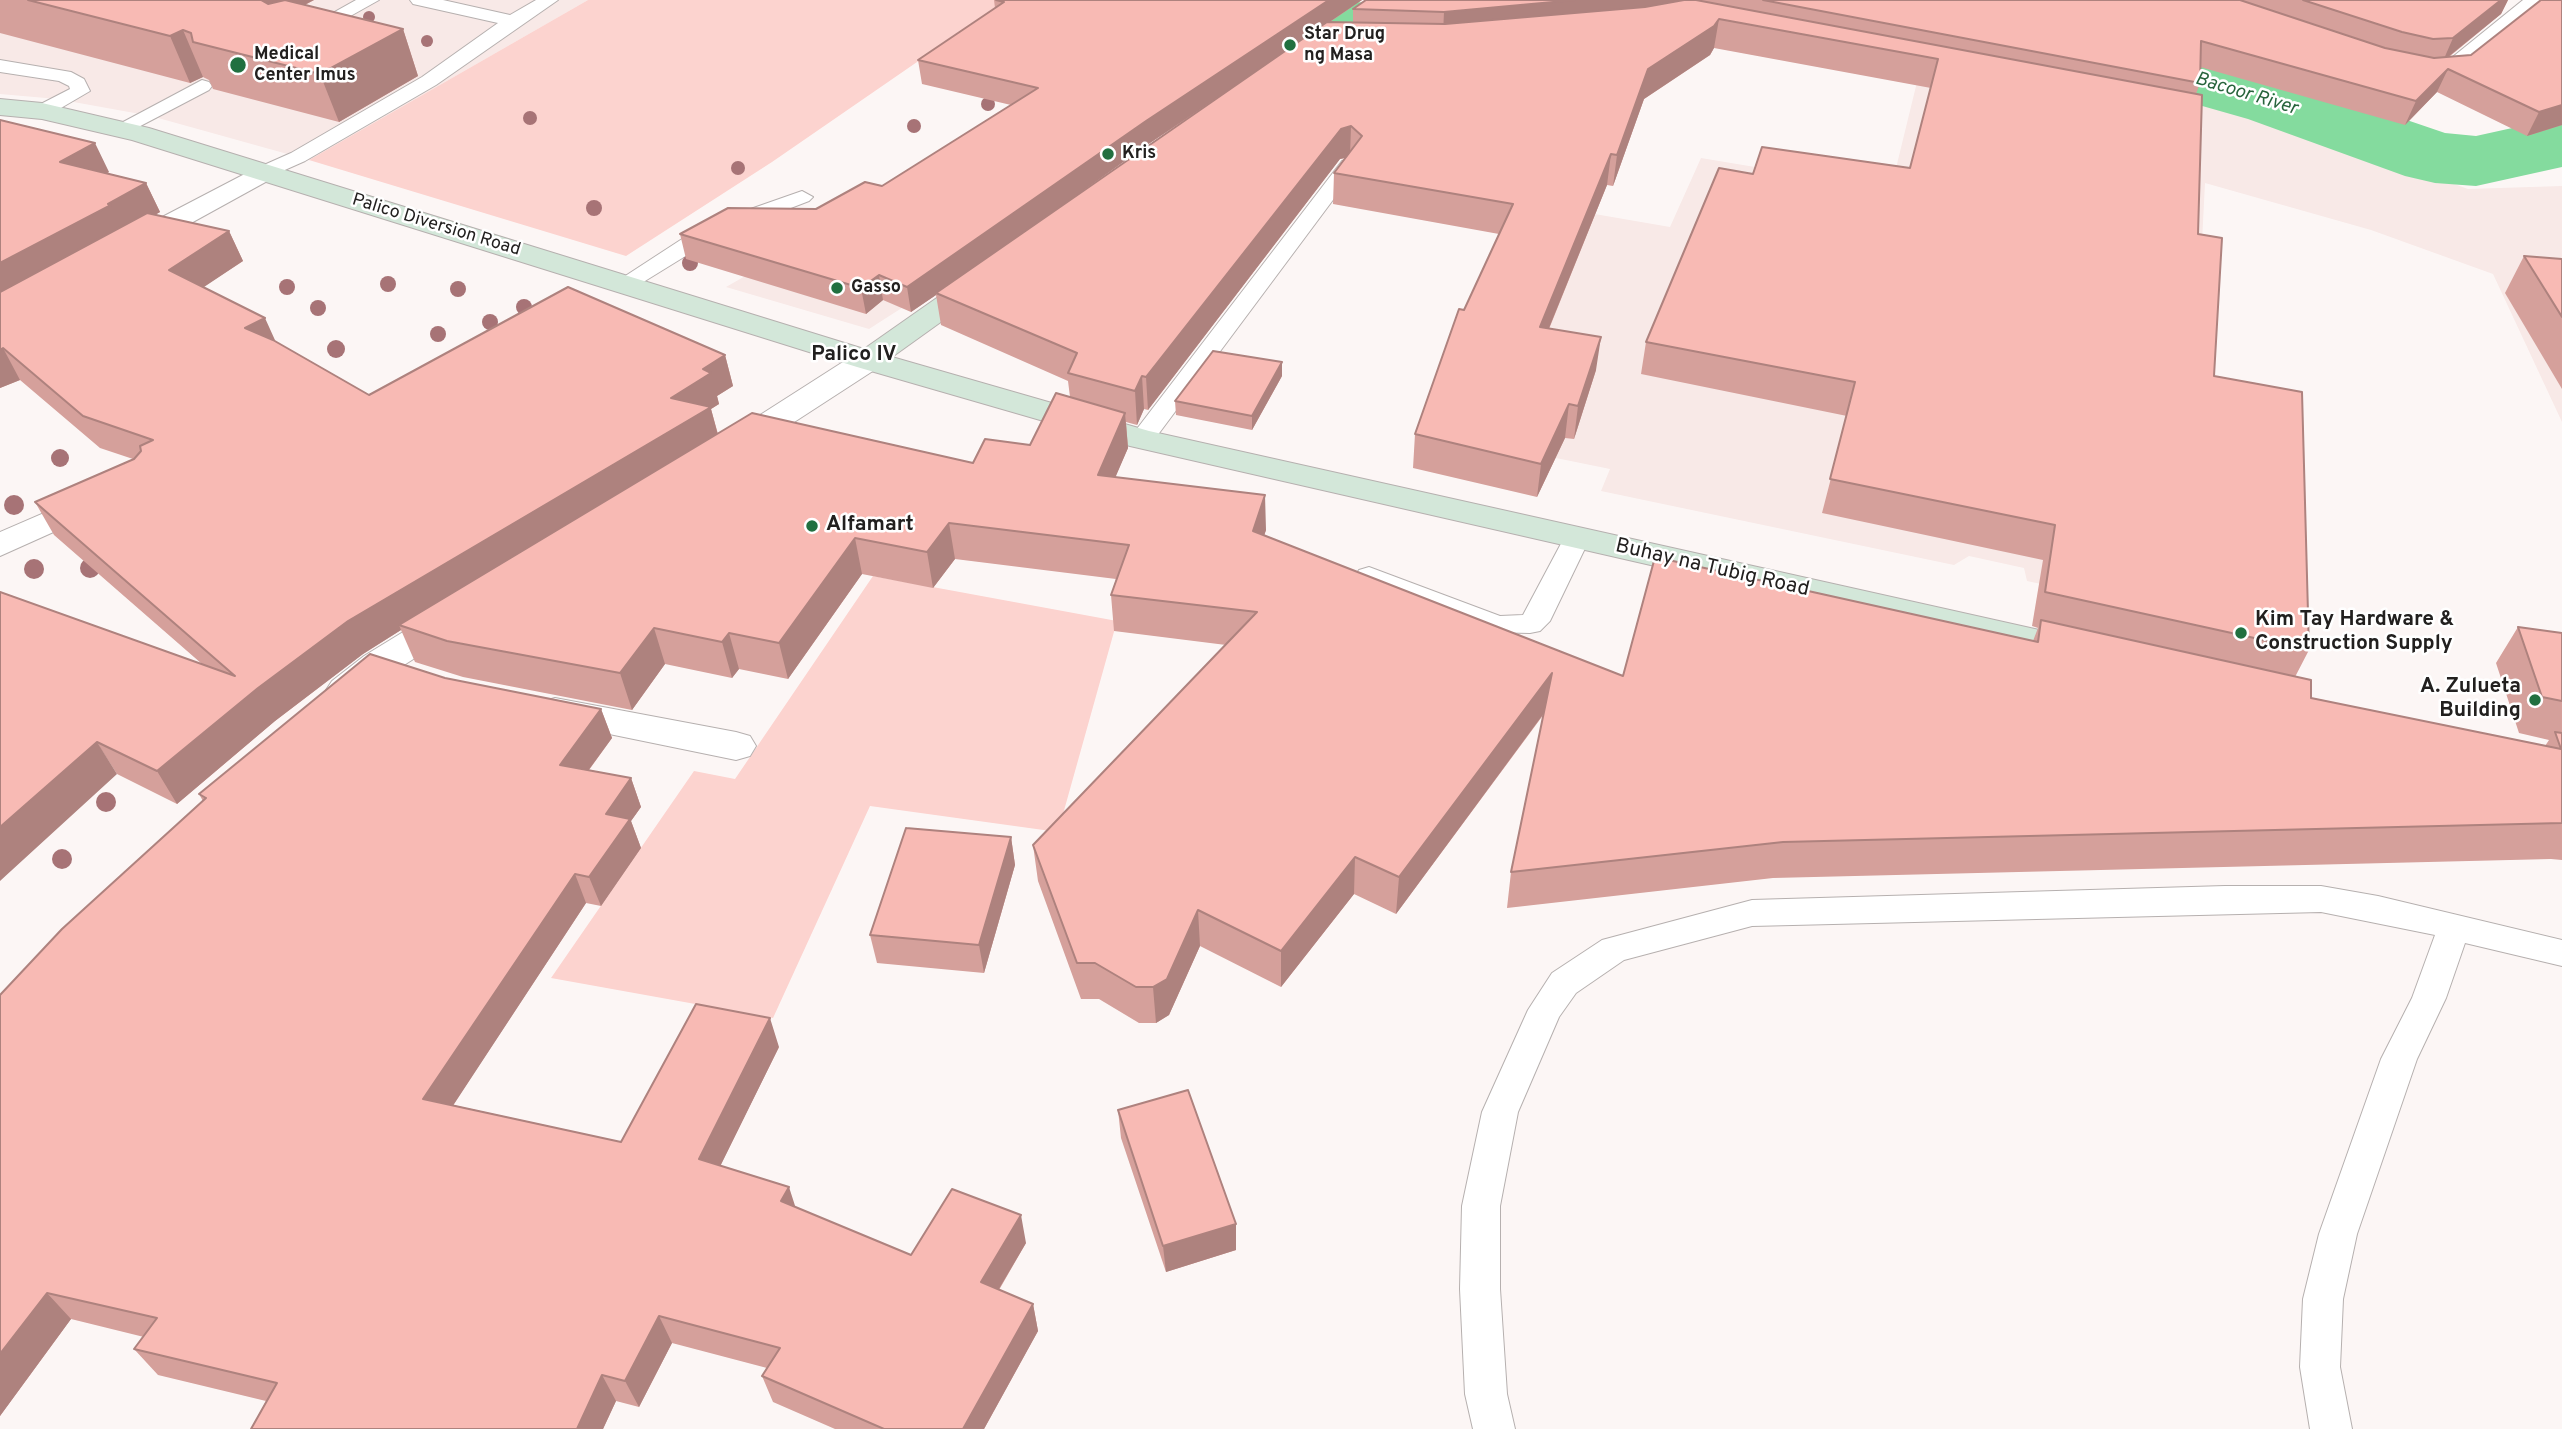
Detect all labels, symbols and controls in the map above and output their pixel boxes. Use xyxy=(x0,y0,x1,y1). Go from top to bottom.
place label: Star Drug ng Masa xyxy=(1304,24,1385,66)
marker: Star Drug ng Masa xyxy=(1282,37,1298,53)
place label: Medical Center Imus xyxy=(254,44,356,86)
marker: Medical Center Imus xyxy=(228,55,248,75)
water label: Bacoor River xyxy=(2192,69,2300,121)
place label: Kris xyxy=(1122,143,1156,165)
marker: Kris xyxy=(1100,146,1116,162)
street label: Palico Diversion Road xyxy=(349,190,523,262)
place label: Gasso xyxy=(851,277,901,299)
marker: Gasso xyxy=(829,280,845,296)
district label: Palico IV xyxy=(811,343,897,369)
place label: Alfamart xyxy=(826,513,914,539)
marker: Alfamart xyxy=(804,518,820,534)
street label: Buhay na Tubig Road xyxy=(1613,534,1811,604)
place label: Kim Tay Hardware & Construction Supply xyxy=(2255,608,2454,658)
marker: Kim Tay Hardware & Construction Supply xyxy=(2233,625,2249,641)
place label: A. Zulueta Building xyxy=(2420,675,2521,725)
marker: A. Zulueta Building xyxy=(2527,692,2543,708)

